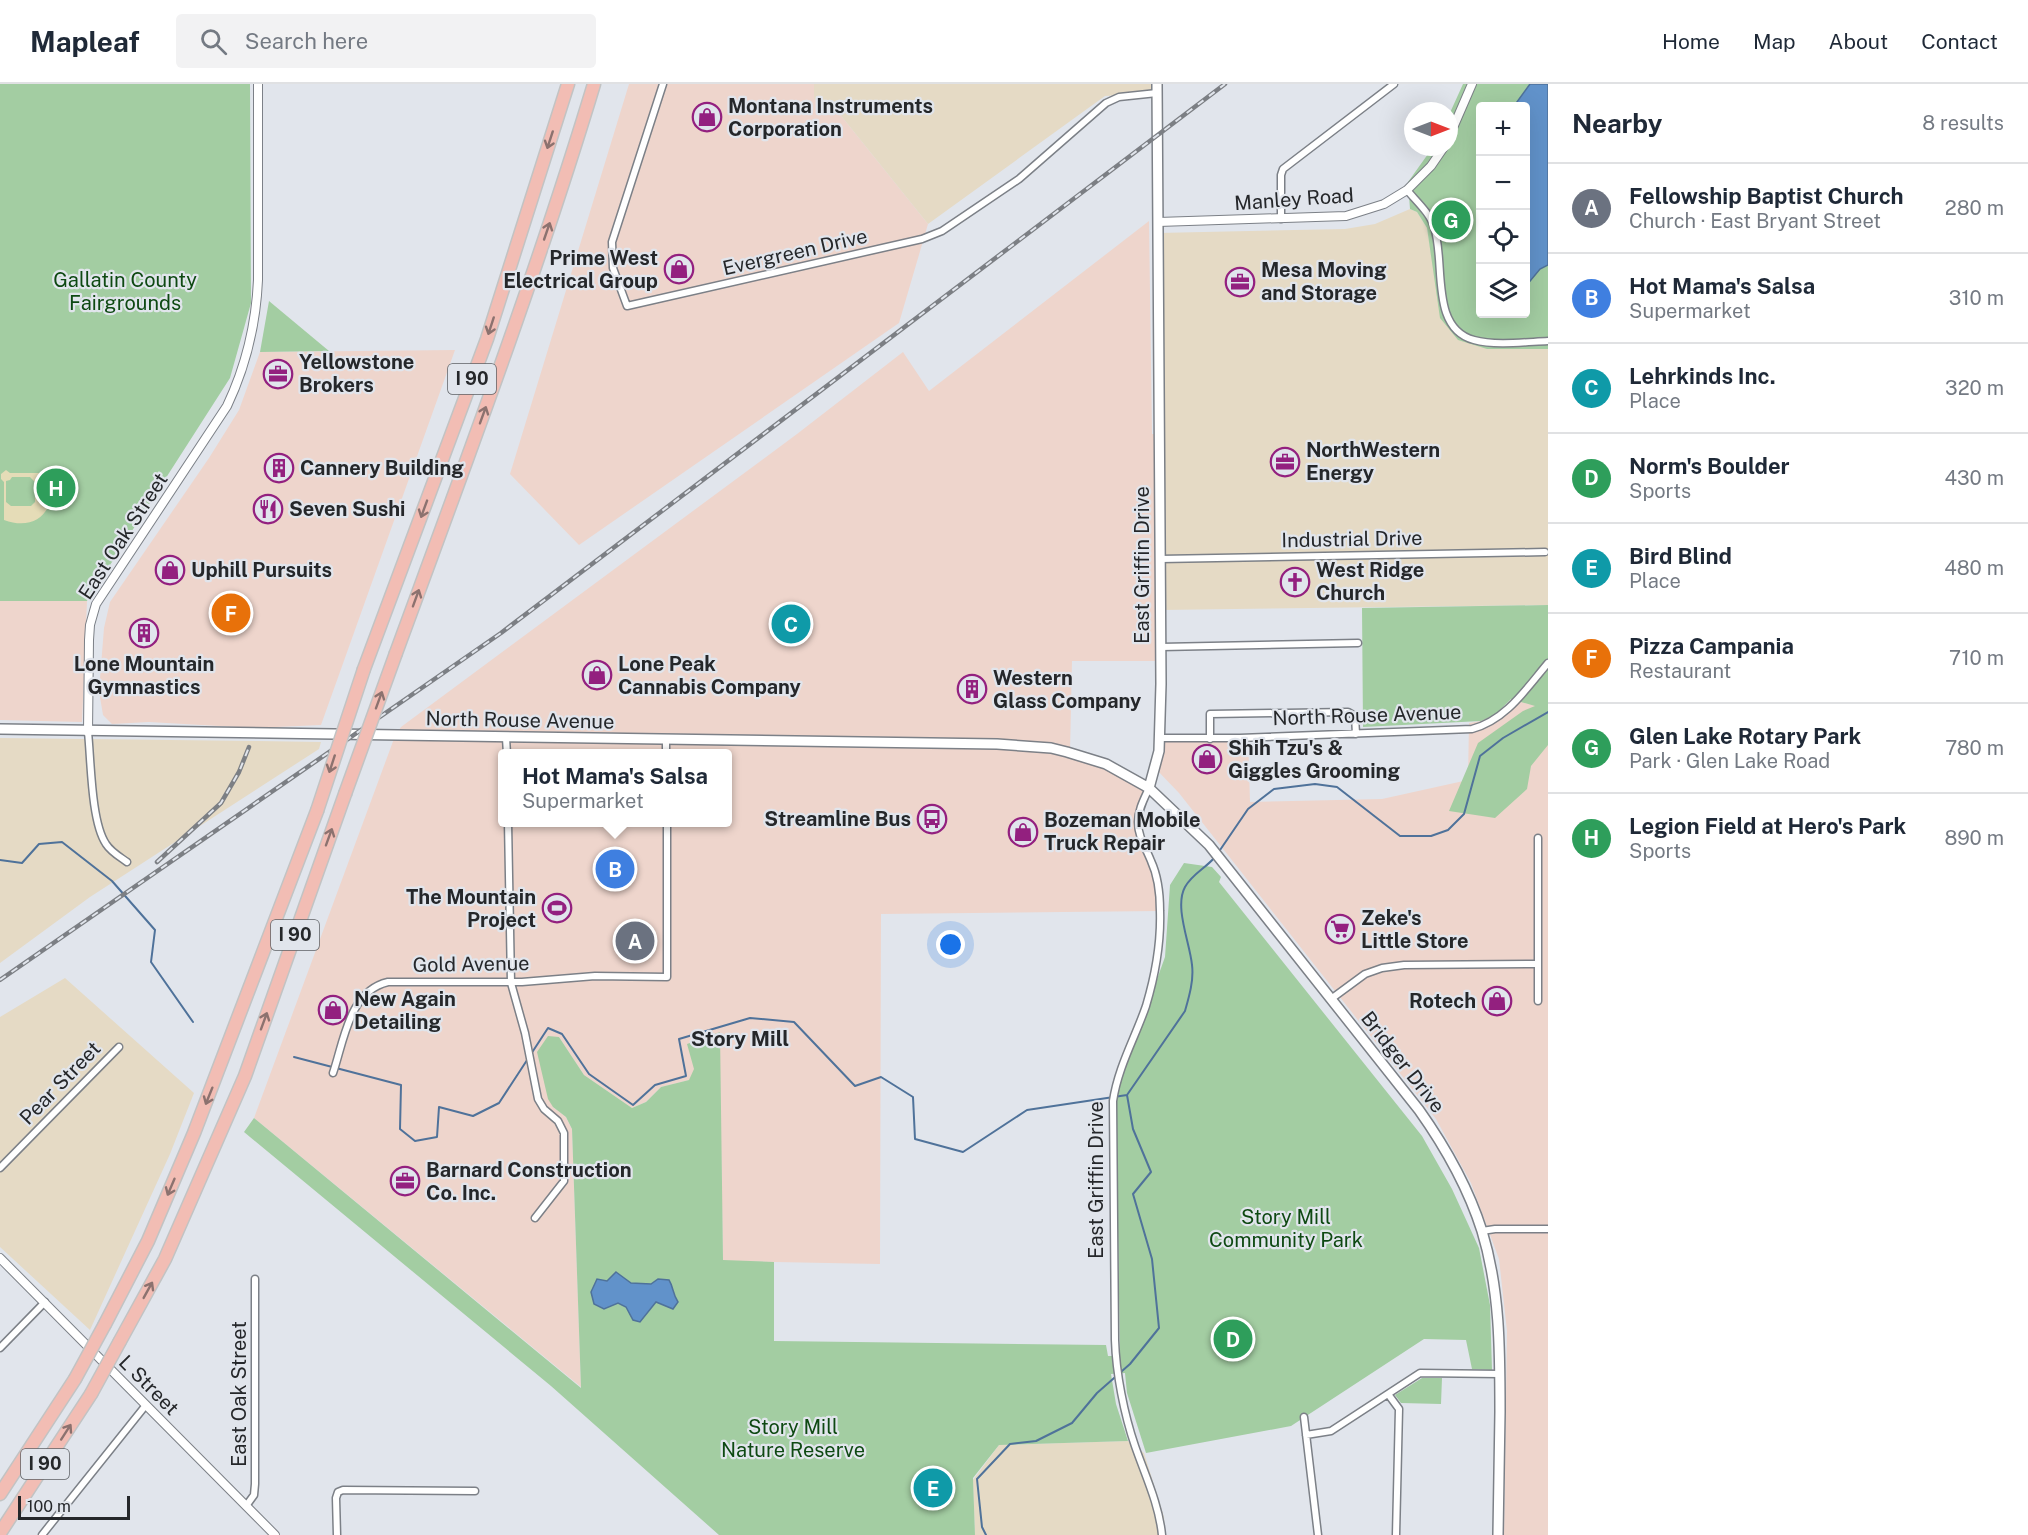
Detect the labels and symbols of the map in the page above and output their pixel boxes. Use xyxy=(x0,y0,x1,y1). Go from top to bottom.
place label: Montana Instruments Corporation xyxy=(728,94,933,141)
shop icon: Montana Instruments Corporation xyxy=(691,101,723,133)
north arrow xyxy=(1404,102,1458,156)
one-way arrow xyxy=(544,130,555,149)
street label: Manley Road xyxy=(1233,183,1355,215)
pin: G xyxy=(1432,198,1470,242)
one-way arrow xyxy=(543,222,554,241)
street label: Evergreen Drive xyxy=(720,224,870,280)
place label: Prime West Electrical Group xyxy=(503,246,658,293)
shop icon: Prime West Electrical Group xyxy=(663,253,695,285)
place label: Mesa Moving and Storage xyxy=(1261,258,1387,305)
office icon: Mesa Moving and Storage xyxy=(1224,266,1256,298)
park label: Gallatin County Fairgrounds xyxy=(53,268,197,315)
one-way arrow xyxy=(485,316,496,335)
place label: Yellowstone Brokers xyxy=(299,350,414,397)
office icon: Yellowstone Brokers xyxy=(262,358,294,390)
road number: I 90 xyxy=(448,364,496,394)
one-way arrow xyxy=(479,406,490,425)
place label: NorthWestern Energy xyxy=(1306,438,1440,485)
office icon: NorthWestern Energy xyxy=(1269,446,1301,478)
building icon: Cannery Building xyxy=(263,452,295,484)
place label: Cannery Building xyxy=(300,456,464,480)
pin: H xyxy=(36,466,76,510)
street label: East Oak Street xyxy=(73,468,173,604)
street label: East Griffin Drive xyxy=(1130,486,1154,644)
restaurant icon: Seven Sushi xyxy=(252,493,284,525)
place label: Seven Sushi xyxy=(289,497,405,521)
one-way arrow xyxy=(417,499,428,517)
street label: Industrial Drive xyxy=(1281,526,1423,552)
shop icon: Uphill Pursuits xyxy=(154,554,186,586)
place label: Uphill Pursuits xyxy=(191,558,332,582)
place label: West Ridge Church xyxy=(1316,558,1424,605)
church icon: West Ridge Church xyxy=(1279,566,1311,598)
pin: F xyxy=(212,590,250,636)
one-way arrow xyxy=(412,590,423,608)
pin: C xyxy=(772,602,810,646)
building icon: Lone Mountain Gymnastics xyxy=(128,617,160,649)
place label: Lone Mountain Gymnastics xyxy=(74,652,214,699)
place label: Lone Peak Cannabis Company xyxy=(618,652,801,699)
shop icon: Lone Peak Cannabis Company xyxy=(581,659,613,691)
place label: Western Glass Company xyxy=(993,666,1141,713)
building icon: Western Glass Company xyxy=(956,673,988,705)
one-way arrow xyxy=(375,691,386,710)
street label: North Rouse Avenue xyxy=(1272,700,1462,730)
street label: North Rouse Avenue xyxy=(425,706,615,734)
place label: Shih Tzu's & Giggles Grooming xyxy=(1228,736,1400,783)
shop icon: Shih Tzu's & Giggles Grooming xyxy=(1191,743,1223,775)
one-way arrow xyxy=(326,754,337,773)
bus stop icon: Streamline Bus xyxy=(916,803,948,835)
place label: Streamline Bus xyxy=(764,807,911,831)
place label: Bozeman Mobile Truck Repair xyxy=(1044,808,1201,855)
shop icon: Bozeman Mobile Truck Repair xyxy=(1007,816,1039,848)
one-way arrow xyxy=(325,829,336,847)
pin: B xyxy=(596,846,634,892)
place label: The Mountain Project xyxy=(406,885,536,932)
sports icon: The Mountain Project xyxy=(541,892,573,924)
place label: Zeke's Little Store xyxy=(1361,906,1469,953)
supermarket icon: Zeke's Little Store xyxy=(1324,913,1356,945)
pin: A xyxy=(616,918,654,964)
road number: I 90 xyxy=(271,920,319,950)
your location xyxy=(936,930,965,959)
street label: Gold Avenue xyxy=(412,951,530,977)
shop icon: Rotech xyxy=(1481,985,1513,1017)
place label: New Again Detailing xyxy=(354,987,456,1034)
place label: Rotech xyxy=(1409,989,1476,1013)
shop icon: New Again Detailing xyxy=(317,994,349,1026)
street label: Bridger Drive xyxy=(1356,1007,1450,1117)
one-way arrow xyxy=(260,1012,271,1031)
district label: Story Mill xyxy=(691,1026,789,1051)
street label: Pear Street xyxy=(15,1037,105,1129)
one-way arrow xyxy=(203,1087,214,1105)
street label: East Griffin Drive xyxy=(1084,1101,1108,1259)
place label: Barnard Construction Co. Inc. xyxy=(426,1158,632,1205)
office icon: Barnard Construction Co. Inc. xyxy=(389,1165,421,1197)
one-way arrow xyxy=(165,1177,176,1195)
park label: Story Mill Community Park xyxy=(1209,1205,1363,1252)
one-way arrow xyxy=(142,1282,154,1299)
pin: D xyxy=(1214,1316,1252,1362)
street label: East Oak Street xyxy=(227,1321,251,1467)
street label: L Street xyxy=(114,1350,184,1420)
park label: Story Mill Nature Reserve xyxy=(721,1415,865,1462)
one-way arrow xyxy=(60,1423,73,1440)
road number: I 90 xyxy=(21,1449,69,1479)
pin: E xyxy=(914,1466,952,1510)
scale bar xyxy=(18,1493,130,1520)

